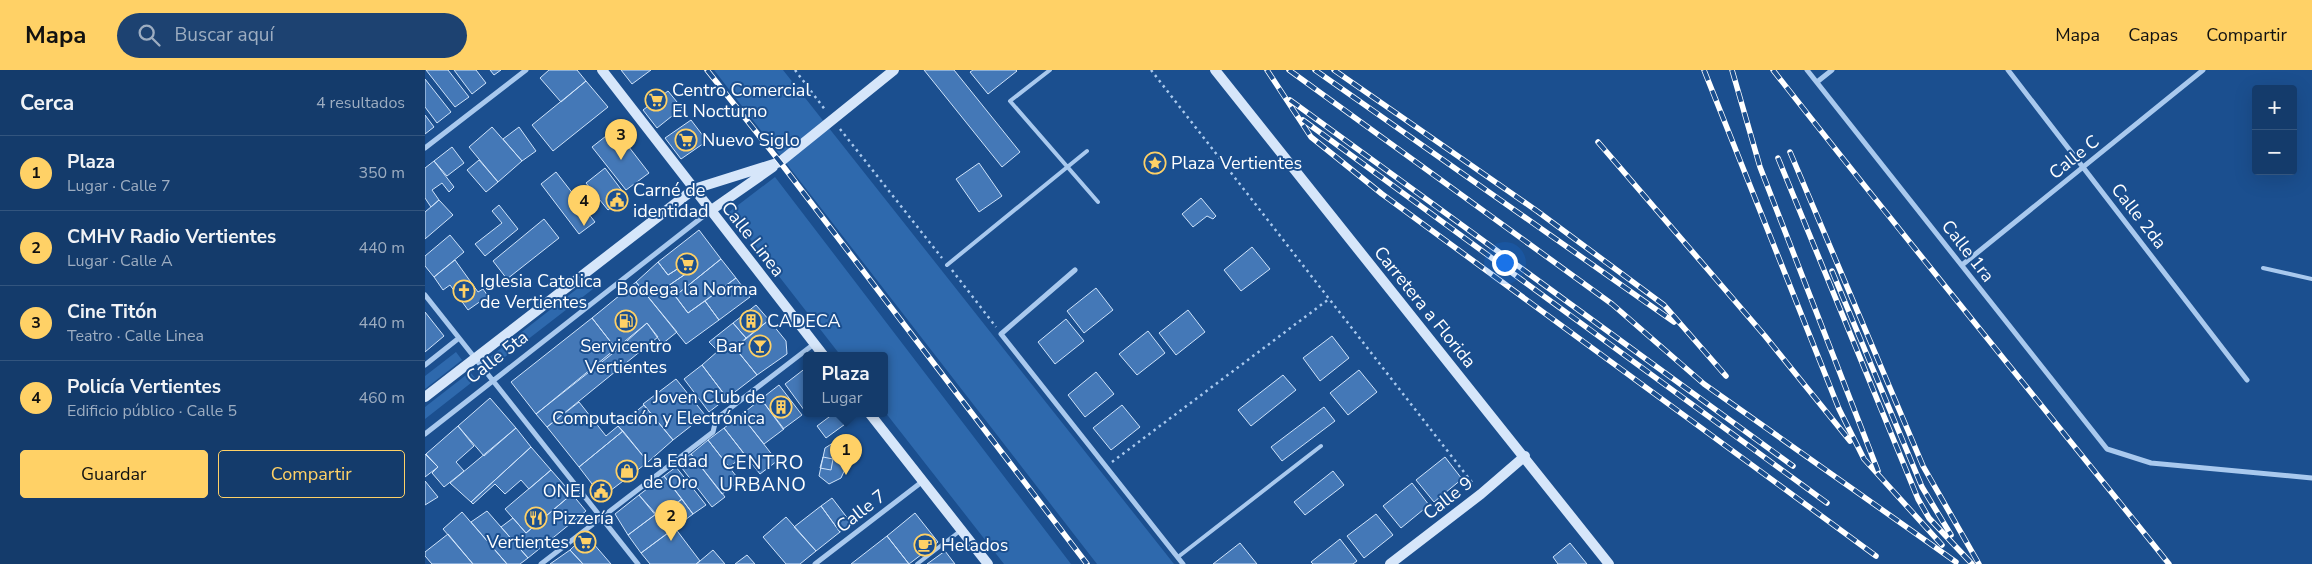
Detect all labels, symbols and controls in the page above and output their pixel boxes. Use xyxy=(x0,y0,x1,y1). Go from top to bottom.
search box xyxy=(117,13,467,58)
text: Mapa xyxy=(25,19,87,51)
icon: search xyxy=(135,21,163,49)
text: Buscar aquí xyxy=(175,22,274,48)
text: Mapa xyxy=(2055,23,2100,47)
text: Capas xyxy=(2128,23,2178,47)
text: Compartir xyxy=(2206,23,2287,47)
place label: Centro Comercial El Nocturno xyxy=(672,78,811,123)
map controls xyxy=(2252,85,2297,175)
button: + xyxy=(2252,85,2297,130)
supermarket icon: Centro Comercial El Nocturno xyxy=(644,88,668,112)
text: Cerca xyxy=(20,89,74,117)
text: 4 resultados xyxy=(316,92,405,114)
pin: 3 xyxy=(605,119,637,160)
supermarket icon: Nuevo Siglo xyxy=(674,128,698,152)
place label: Nuevo Siglo xyxy=(702,128,800,152)
street label: Calle C xyxy=(2044,129,2104,185)
button: − xyxy=(2252,130,2297,175)
text: Plaza xyxy=(67,149,115,175)
place icon: Plaza Vertientes xyxy=(1143,151,1167,175)
place label: Plaza Vertientes xyxy=(1171,151,1302,175)
text: 1 xyxy=(31,162,41,184)
text: 350 m xyxy=(358,162,405,184)
text: Lugar · Calle 7 xyxy=(67,175,171,197)
place label: Carné de identidad xyxy=(633,178,708,223)
street label: Calle 2da xyxy=(2106,178,2172,254)
pin: 4 xyxy=(568,185,600,226)
public building icon: Carné de identidad xyxy=(605,188,629,212)
street label: Calle Linea xyxy=(716,196,790,282)
street label: Calle 1ra xyxy=(1936,215,2000,287)
text: CMHV Radio Vertientes xyxy=(67,224,276,250)
text: 2 xyxy=(31,237,41,259)
text: 440 m xyxy=(358,237,405,259)
street label: Carretera a Florida xyxy=(1368,241,1482,373)
text: Lugar · Calle A xyxy=(67,250,173,272)
your location xyxy=(1492,250,1518,276)
supermarket icon: Bodega la Norma xyxy=(675,252,699,276)
place label: Iglesia Catolica de Vertientes xyxy=(480,269,602,314)
place label: Bodega la Norma xyxy=(616,277,758,301)
church icon: Iglesia Catolica de Vertientes xyxy=(452,279,476,303)
text: Cine Titón xyxy=(67,299,157,325)
fuel station icon: Servicentro Vertientes xyxy=(614,309,638,333)
building icon: CADECA xyxy=(739,309,763,333)
place label: CADECA xyxy=(767,309,841,333)
text: 3 xyxy=(31,312,41,334)
text: 440 m xyxy=(358,312,405,334)
text: Teatro · Calle Linea xyxy=(67,325,204,347)
street label: Calle 5ta xyxy=(461,325,533,389)
place label: Servicentro Vertientes xyxy=(580,334,672,379)
place label: Bar xyxy=(716,334,745,358)
bar icon: Bar xyxy=(748,334,772,358)
popup xyxy=(803,352,888,417)
text: Plaza xyxy=(821,361,870,387)
text: Policía Vertientes xyxy=(67,374,221,400)
place label: Joven Club de Computación y Electrónica xyxy=(552,385,765,430)
text: 4 xyxy=(31,387,41,409)
text: 460 m xyxy=(358,387,405,409)
text: Lugar xyxy=(821,387,863,409)
building icon: Joven Club de Computación y Electrónica xyxy=(769,395,793,419)
text: Edificio público · Calle 5 xyxy=(67,400,237,422)
pin: 1 xyxy=(830,434,862,475)
place label: La Edad de Oro xyxy=(643,449,708,494)
button: Guardar xyxy=(20,450,208,498)
button: Compartir xyxy=(218,450,405,498)
district label: CENTRO URBANO xyxy=(719,450,807,498)
shop icon: La Edad de Oro xyxy=(615,459,639,483)
street label: Calle 9 xyxy=(1418,471,1478,525)
place label: ONEI xyxy=(543,479,585,503)
public building icon: ONEI xyxy=(589,479,613,503)
street label: Calle 7 xyxy=(831,484,891,538)
pin: 2 xyxy=(655,500,687,541)
restaurant icon: Pizzería xyxy=(524,506,548,530)
place label: Pizzería xyxy=(552,506,614,530)
place label: Vertientes xyxy=(485,530,569,554)
supermarket icon: Vertientes xyxy=(573,530,597,554)
cafe icon: Helados xyxy=(913,533,937,557)
place label: Helados xyxy=(941,533,1008,557)

